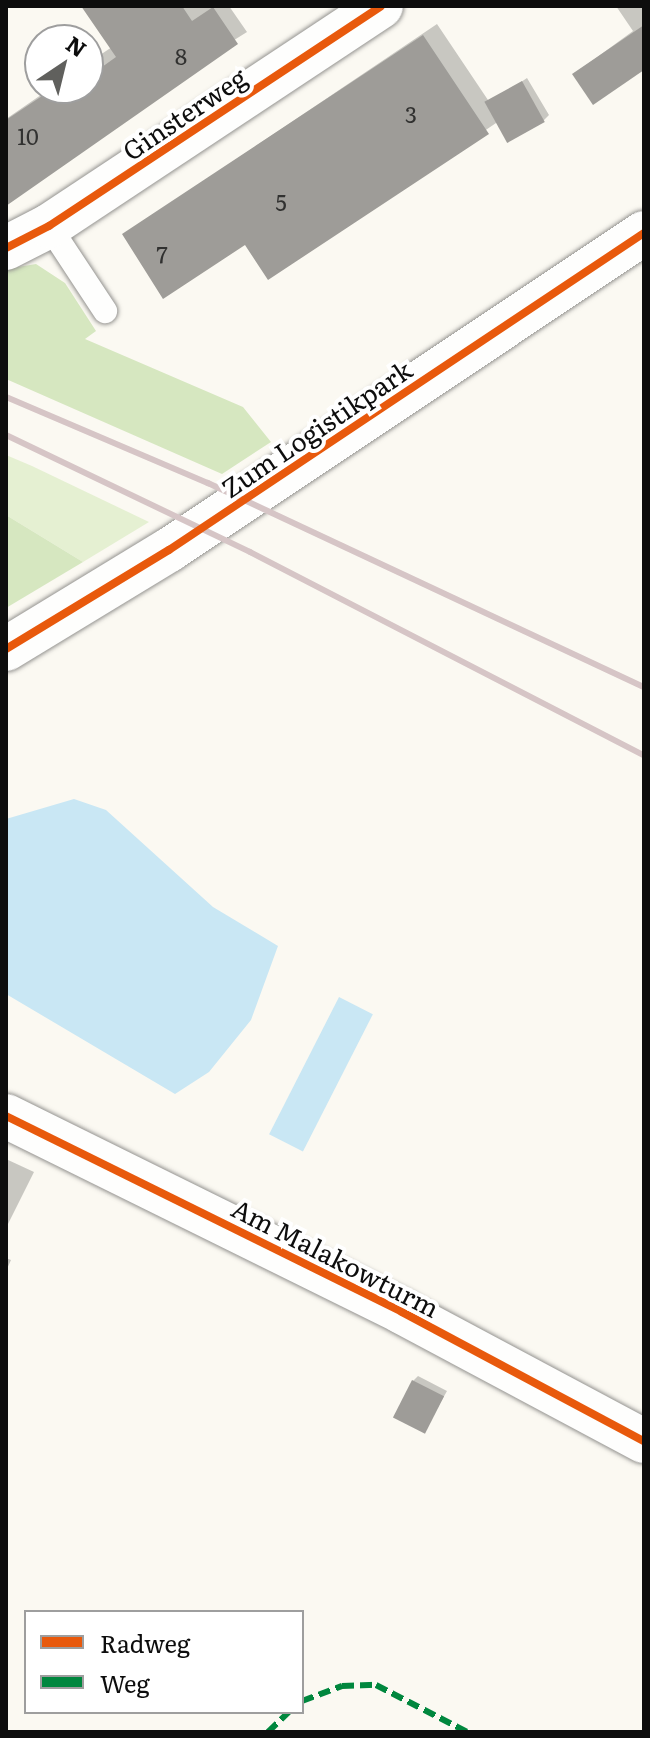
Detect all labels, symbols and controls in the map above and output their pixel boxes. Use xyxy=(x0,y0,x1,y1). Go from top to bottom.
north arrow xyxy=(24,24,104,104)
text: N xyxy=(60,27,94,64)
house number: 8 xyxy=(175,43,187,69)
street label: Ginsterweg xyxy=(116,60,252,166)
house number: 3 xyxy=(405,101,417,127)
house number: 10 xyxy=(17,123,39,149)
house number: 5 xyxy=(275,189,287,215)
house number: 7 xyxy=(156,241,168,267)
street label: Zum Logistikpark xyxy=(215,353,417,503)
street label: Am Malakowturm xyxy=(227,1191,445,1323)
legend xyxy=(24,1610,304,1714)
text: Radweg xyxy=(100,1625,190,1660)
text: Weg xyxy=(100,1665,150,1700)

